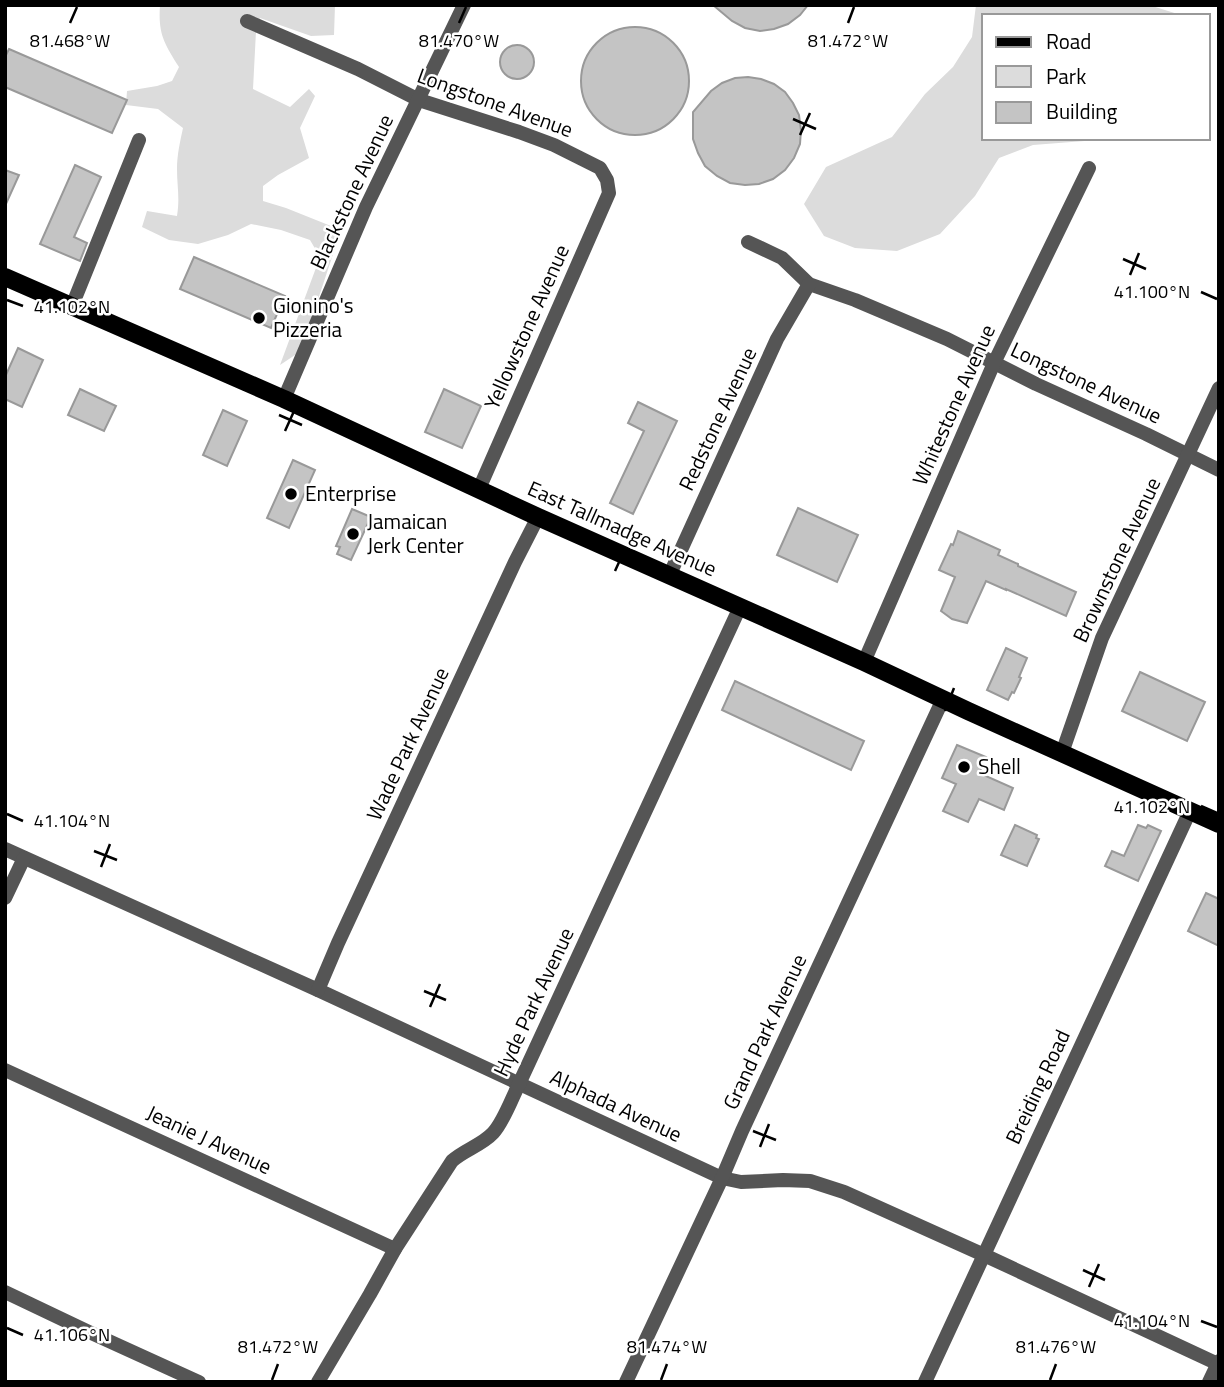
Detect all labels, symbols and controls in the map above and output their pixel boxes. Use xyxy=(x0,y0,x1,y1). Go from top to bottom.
legend xyxy=(982,14,1210,140)
text: Road xyxy=(1046,25,1091,57)
text: 81.468°W xyxy=(30,27,110,54)
text: 81.470°W xyxy=(419,27,499,54)
text: 81.472°W xyxy=(808,27,888,54)
street label: Longstone Avenue xyxy=(413,59,578,145)
text: Park xyxy=(1046,60,1086,92)
text: Building xyxy=(1046,95,1118,127)
street label: Blackstone Avenue xyxy=(301,109,401,274)
street label: Yellowstone Avenue xyxy=(475,239,577,414)
text: 41.100°N xyxy=(1114,278,1190,305)
place label: Gionino's Pizzeria xyxy=(273,289,354,345)
text: 41.102°N xyxy=(34,293,110,320)
marker: Gionino's Pizzeria xyxy=(251,310,267,326)
street label: Whitestone Avenue xyxy=(903,319,1003,490)
street label: Longstone Avenue xyxy=(1006,333,1167,431)
street label: Redstone Avenue xyxy=(670,342,764,496)
street label: East Tallmadge Avenue xyxy=(523,472,722,584)
street label: Brownstone Avenue xyxy=(1064,472,1168,647)
place label: Enterprise xyxy=(305,477,396,509)
marker: Enterprise xyxy=(283,486,299,502)
place label: Jamaican Jerk Center xyxy=(367,505,464,561)
marker: Jamaican Jerk Center xyxy=(345,526,361,542)
street label: Wade Park Avenue xyxy=(358,662,457,825)
place label: Shell xyxy=(978,750,1021,782)
marker: Shell xyxy=(956,759,972,775)
text: 41.102°N xyxy=(1114,793,1190,820)
text: 41.104°N xyxy=(34,807,110,834)
street label: Hyde Park Avenue xyxy=(485,922,582,1081)
street label: Grand Park Avenue xyxy=(714,949,814,1115)
street label: Breiding Road xyxy=(997,1024,1078,1149)
street label: Alphada Avenue xyxy=(545,1061,688,1150)
street label: Jeanie J Avenue xyxy=(142,1096,277,1182)
text: 41.104°N xyxy=(1114,1307,1190,1334)
text: 41.106°N xyxy=(34,1321,110,1348)
text: 81.472°W xyxy=(238,1333,318,1360)
text: 81.474°W xyxy=(627,1333,707,1360)
text: 81.476°W xyxy=(1016,1333,1096,1360)

